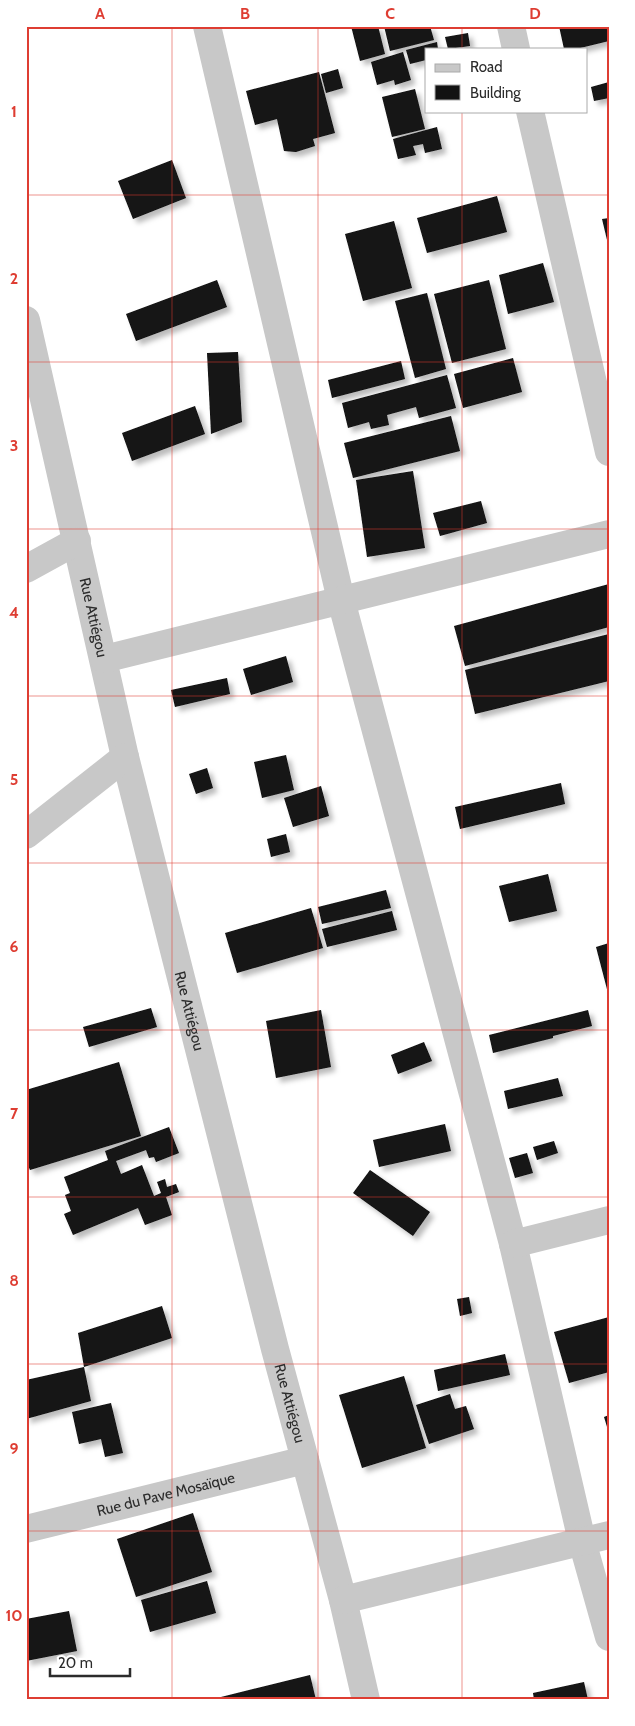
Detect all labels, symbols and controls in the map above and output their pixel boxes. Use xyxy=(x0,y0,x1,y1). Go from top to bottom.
text: A xyxy=(95,4,105,23)
text: B xyxy=(240,4,250,23)
text: C xyxy=(385,4,395,23)
text: D xyxy=(529,4,541,23)
legend xyxy=(425,48,588,112)
text: Road xyxy=(470,58,503,76)
text: Building xyxy=(470,84,521,102)
text: 1 xyxy=(11,102,17,121)
text: 2 xyxy=(10,269,18,288)
text: 3 xyxy=(10,436,18,455)
street label: Rue Attiégou xyxy=(76,576,111,659)
text: 4 xyxy=(9,603,19,622)
text: 5 xyxy=(10,770,18,789)
text: 6 xyxy=(10,937,19,956)
street label: Rue Attiégou xyxy=(171,969,208,1053)
text: 7 xyxy=(10,1104,19,1123)
text: 8 xyxy=(9,1271,19,1290)
street label: Rue Attiégou xyxy=(270,1362,309,1445)
text: 9 xyxy=(10,1439,19,1458)
street label: Rue du Pave Mosaïque xyxy=(95,1469,237,1520)
text: 10 xyxy=(5,1606,23,1625)
scale bar xyxy=(50,1646,130,1678)
text: 20 m xyxy=(58,1654,93,1672)

